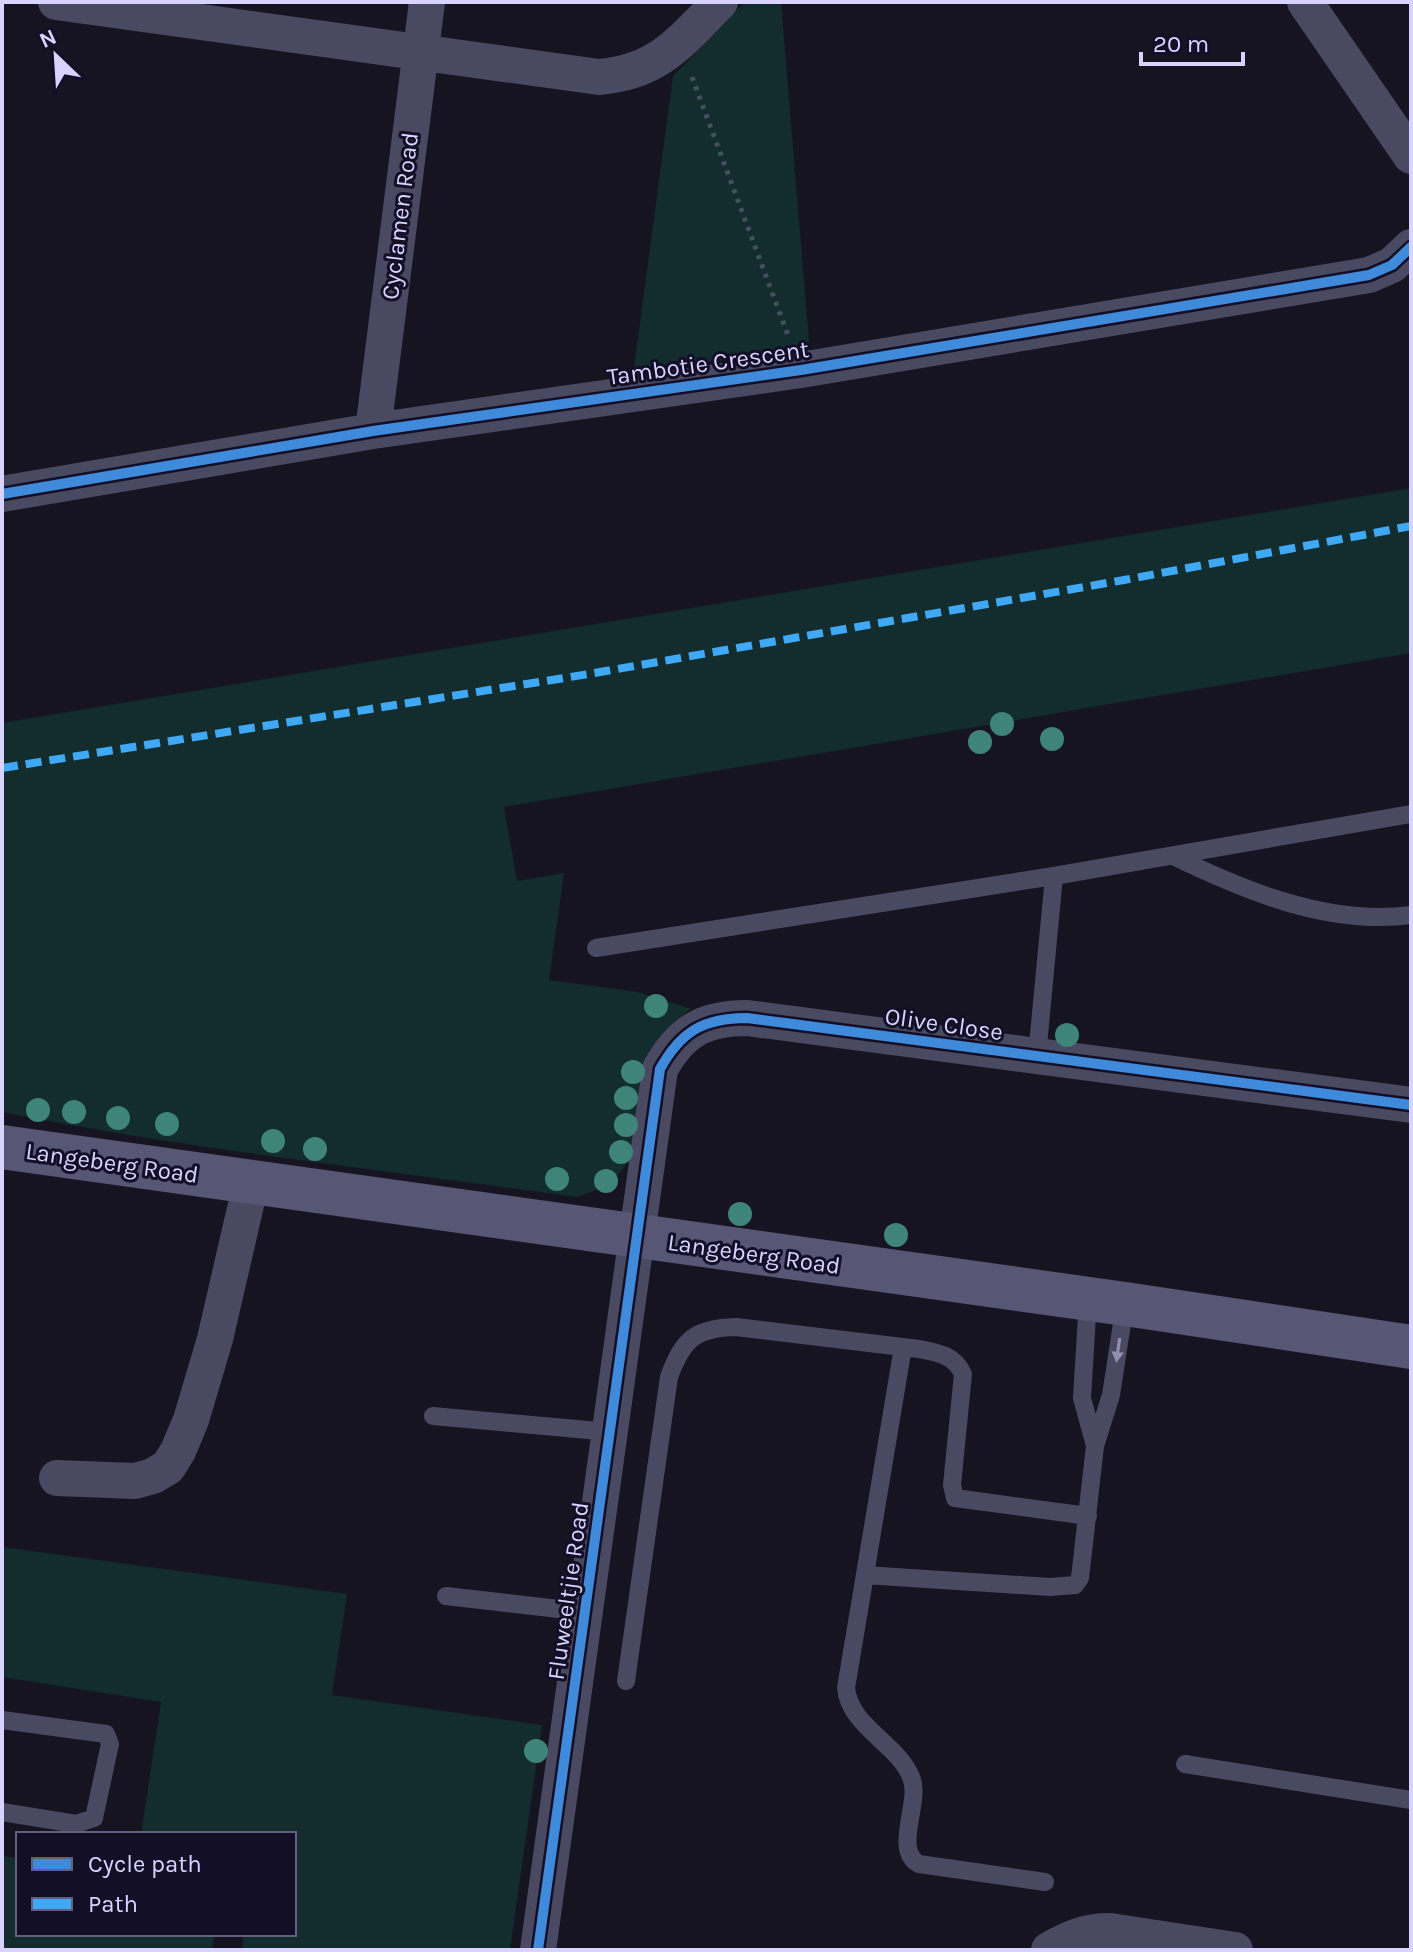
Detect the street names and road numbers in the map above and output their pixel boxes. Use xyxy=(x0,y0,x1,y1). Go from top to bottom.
street label: Cyclamen Road xyxy=(376,131,424,301)
street label: Tambotie Crescent xyxy=(605,335,811,391)
street label: Olive Close xyxy=(883,1002,1005,1046)
street label: Langeberg Road xyxy=(24,1137,200,1189)
street label: Langeberg Road xyxy=(666,1228,842,1280)
street label: Fluweeltjie Road xyxy=(542,1500,594,1682)

